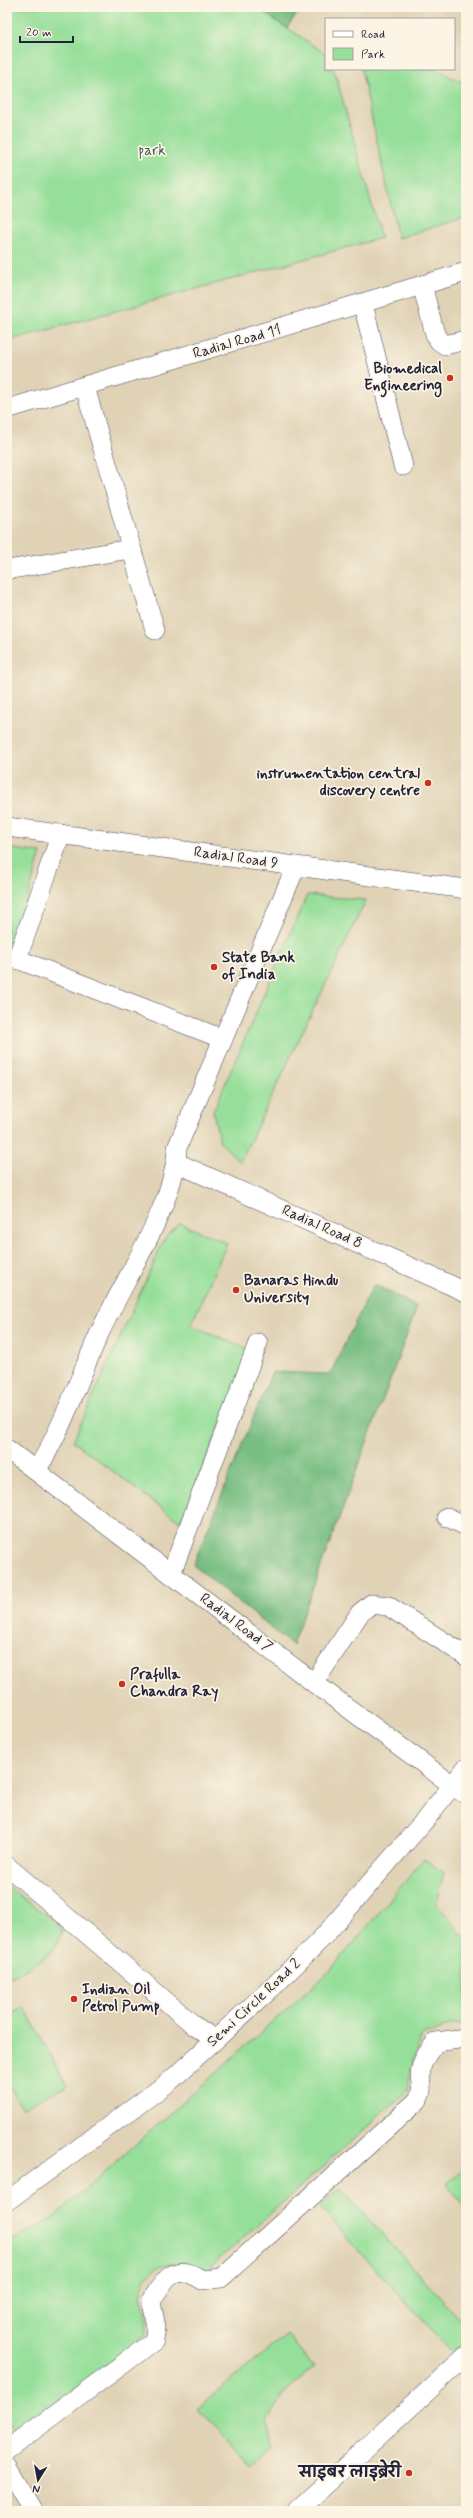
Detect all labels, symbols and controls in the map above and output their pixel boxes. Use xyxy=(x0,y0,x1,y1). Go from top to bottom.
scale bar xyxy=(20,18,73,44)
legend xyxy=(325,18,455,70)
text: 20 m xyxy=(26,25,52,41)
text: Road xyxy=(361,27,385,43)
text: Park xyxy=(361,47,385,63)
park label: park xyxy=(138,141,166,161)
street label: Radial Road 11 xyxy=(191,320,283,364)
place label: Biomedical Engineering xyxy=(364,359,442,398)
marker: Biomedical Engineering xyxy=(445,373,455,383)
place label: instrumentation central discovery centre xyxy=(257,764,420,801)
marker: instrumentation central discovery centre xyxy=(423,778,433,788)
street label: Radial Road 9 xyxy=(193,842,279,874)
place label: State Bank of India xyxy=(222,948,295,985)
marker: State Bank of India xyxy=(209,962,219,972)
street label: Radial Road 8 xyxy=(279,1200,365,1254)
place label: Banaras Hindu University xyxy=(244,1271,338,1308)
marker: Banaras Hindu University xyxy=(231,1285,241,1295)
street label: Radial Road 7 xyxy=(195,1589,277,1657)
place label: Prafulla Chandra Ray xyxy=(130,1665,218,1702)
marker: Prafulla Chandra Ray xyxy=(117,1679,127,1689)
street label: Semi Circle Road 2 xyxy=(203,1954,305,2052)
place label: Indian Oil Petrol Pump xyxy=(82,1980,160,2017)
marker: Indian Oil Petrol Pump xyxy=(69,1994,79,2004)
place label: साइबर लाइब्रेरी xyxy=(297,2459,403,2483)
north arrow xyxy=(18,2460,58,2500)
marker: साइबर लाइब्रेरी xyxy=(404,2468,414,2478)
text: N xyxy=(31,2481,41,2496)

